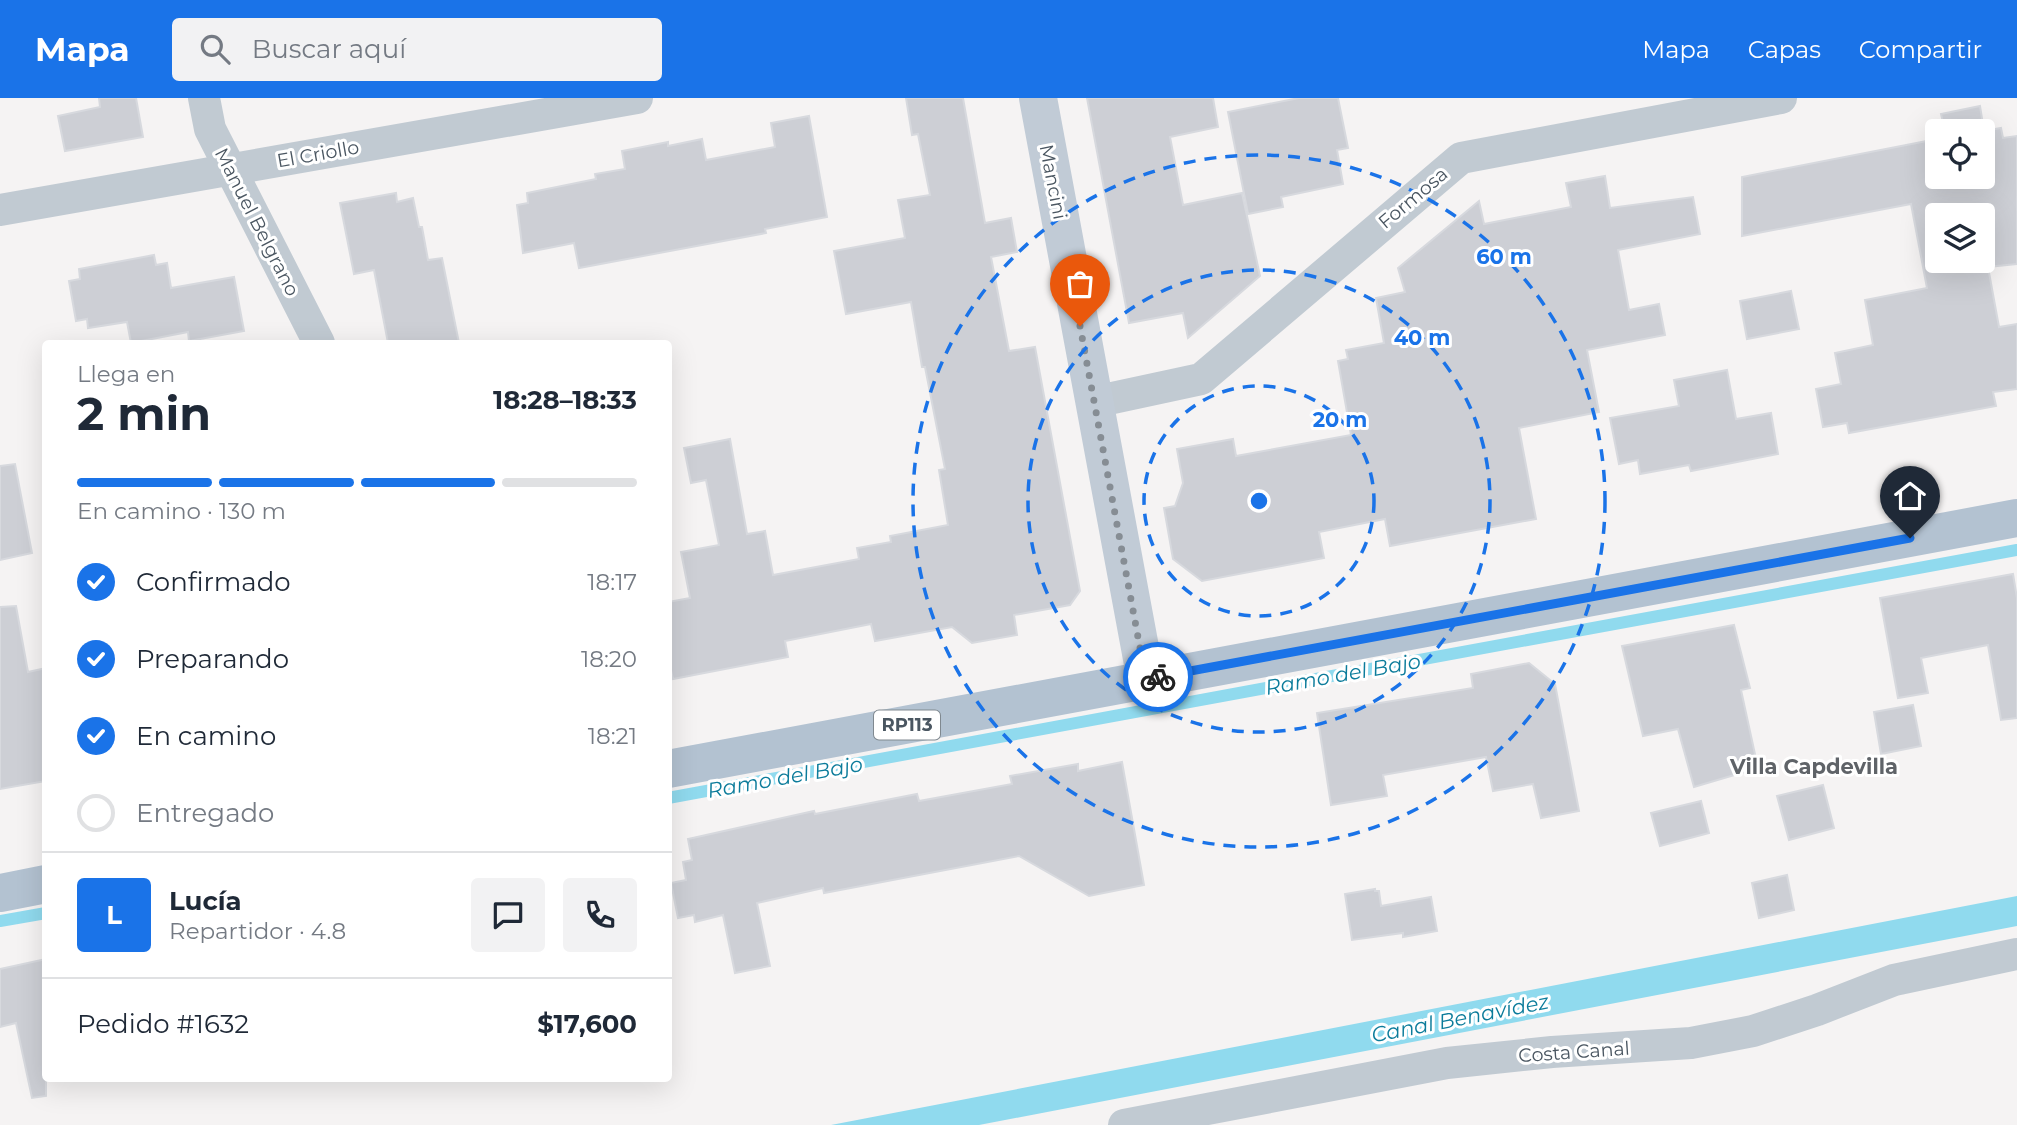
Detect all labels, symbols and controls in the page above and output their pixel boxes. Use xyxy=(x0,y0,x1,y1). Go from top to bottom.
search box xyxy=(172,18,662,81)
text: Mapa xyxy=(35,29,130,69)
icon: search xyxy=(196,30,234,68)
text: Buscar aquí xyxy=(252,33,406,65)
text: Mapa xyxy=(1642,35,1710,64)
text: Capas xyxy=(1748,35,1821,64)
text: Compartir xyxy=(1859,35,1982,64)
map controls xyxy=(1925,119,1995,273)
button: locate xyxy=(1925,119,1995,189)
street label: El Criollo xyxy=(275,135,361,173)
street label: Mancini xyxy=(1034,143,1072,221)
street label: Manuel Belgrano xyxy=(210,144,304,300)
street label: Formosa xyxy=(1374,162,1452,234)
button: layers xyxy=(1925,203,1995,273)
text: 60 m xyxy=(1476,244,1532,269)
pin xyxy=(1050,254,1110,326)
icon: bag xyxy=(1061,265,1099,303)
text: 40 m xyxy=(1394,325,1450,350)
text: Llega en xyxy=(77,360,175,388)
text: 18:28–18:33 xyxy=(493,384,637,416)
text: 2 min xyxy=(77,385,211,442)
text: 20 m xyxy=(1313,407,1367,432)
pin xyxy=(1880,466,1940,538)
icon: home xyxy=(1891,477,1929,515)
centre of rings xyxy=(1247,489,1271,513)
text: En camino · 130 m xyxy=(77,497,286,525)
icon: check xyxy=(77,563,115,601)
text: Confirmado xyxy=(136,566,291,598)
text: 18:17 xyxy=(587,568,637,596)
icon: check xyxy=(77,640,115,678)
courier xyxy=(1123,642,1193,712)
text: Preparando xyxy=(136,643,289,675)
text: 18:20 xyxy=(581,645,637,673)
water label: Ramo del Bajo xyxy=(1263,648,1423,700)
icon: bike xyxy=(1139,658,1177,696)
road number: RP113 xyxy=(874,710,940,740)
icon: check xyxy=(77,717,115,755)
text: En camino xyxy=(136,720,276,752)
text: 18:21 xyxy=(588,722,637,750)
water label: Ramo del Bajo xyxy=(705,751,865,803)
district label: Villa Capdevilla xyxy=(1729,754,1898,779)
text: Entregado xyxy=(136,797,274,829)
button: chat xyxy=(471,878,545,952)
button: phone xyxy=(563,878,637,952)
text: Lucía xyxy=(169,885,242,917)
text: L xyxy=(106,899,122,931)
text: Repartidor · 4.8 xyxy=(169,917,346,945)
water label: Canal Benavídez xyxy=(1369,989,1551,1047)
text: Pedido #1632 xyxy=(77,1008,249,1040)
text: $17,600 xyxy=(537,1008,637,1040)
street label: Costa Canal xyxy=(1518,1037,1630,1067)

